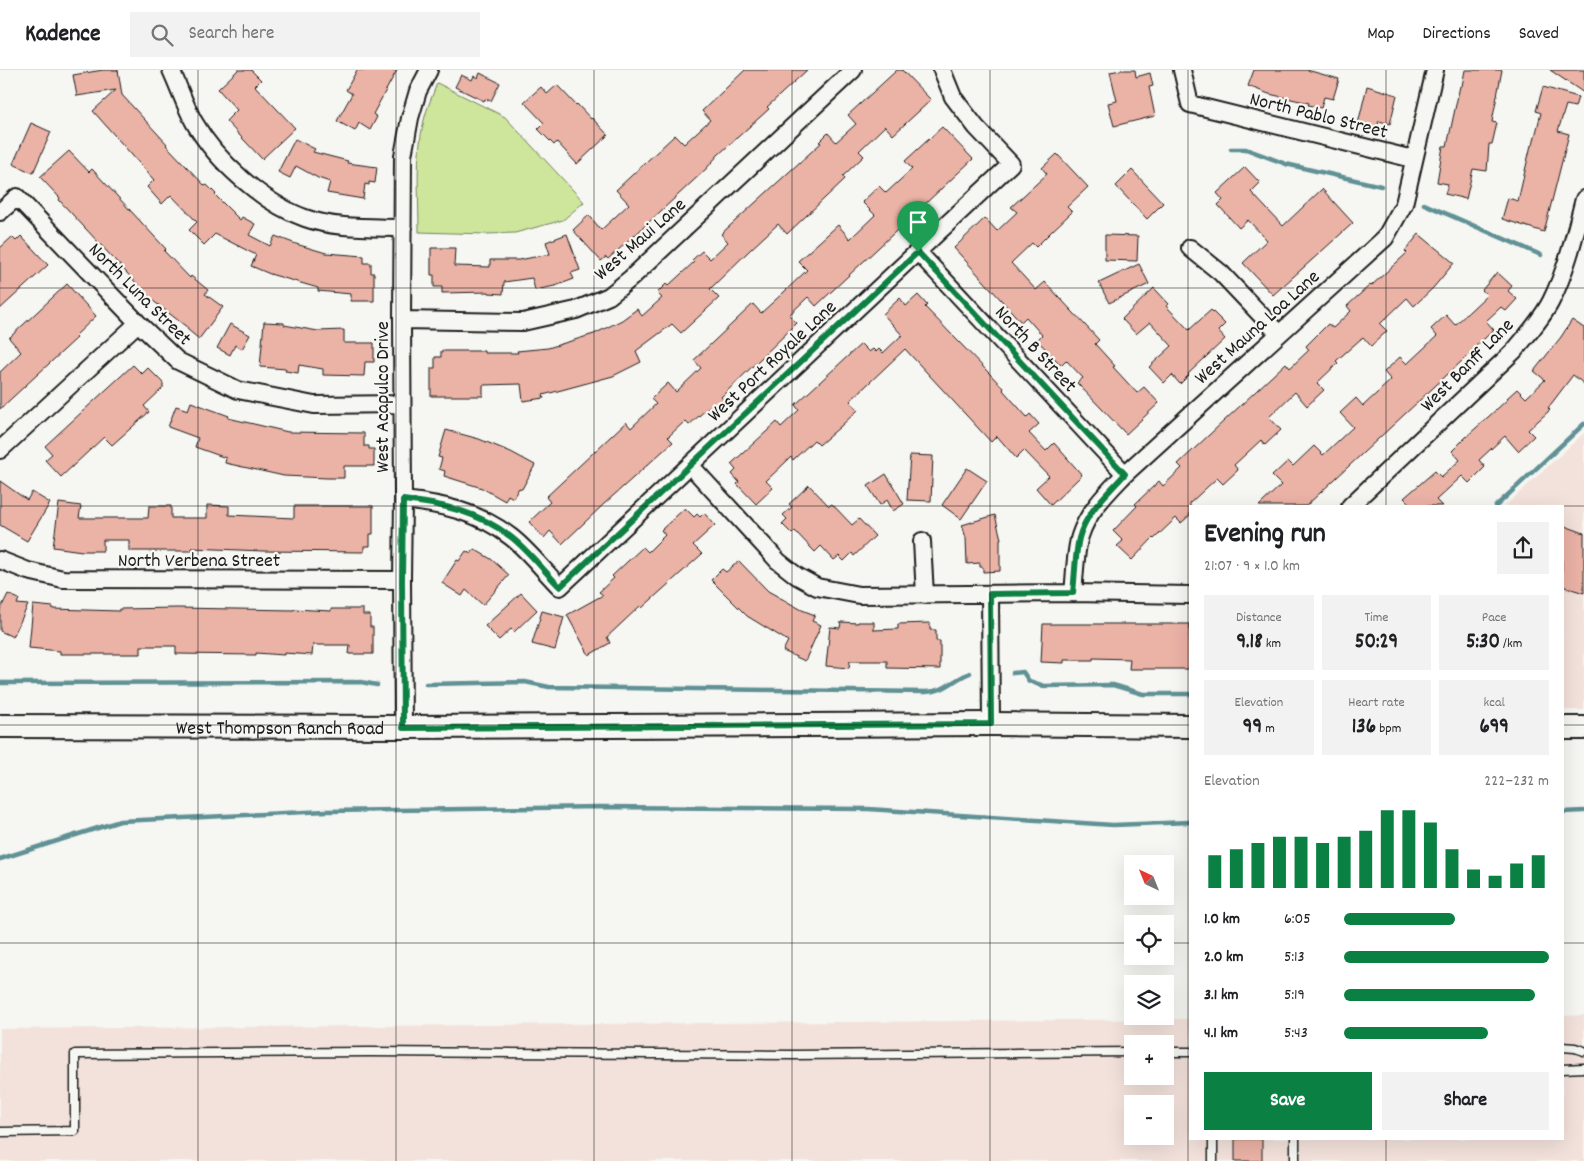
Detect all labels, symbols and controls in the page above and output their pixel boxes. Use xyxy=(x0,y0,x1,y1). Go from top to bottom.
search box xyxy=(130,12,480,57)
text: Kadence xyxy=(25,18,100,52)
icon: search xyxy=(148,21,176,49)
text: Search here xyxy=(188,21,274,48)
text: Map xyxy=(1367,22,1394,47)
text: Directions xyxy=(1422,22,1491,47)
text: Saved xyxy=(1519,22,1559,47)
street label: North Pablo Street xyxy=(1246,86,1390,148)
street label: West Maui Lane xyxy=(589,192,693,288)
pin xyxy=(897,201,939,252)
icon: arrive xyxy=(904,208,932,236)
street label: North Luna Street xyxy=(81,237,197,353)
street label: West Mauna Loa Lane xyxy=(1189,264,1327,392)
street label: West Port Royale Lane xyxy=(702,295,844,430)
street label: North B Street xyxy=(987,300,1083,400)
street label: West Banff Lane xyxy=(1415,313,1521,419)
street label: West Acapulco Drive xyxy=(370,321,398,473)
text: Evening run xyxy=(1204,516,1326,556)
button: share xyxy=(1497,522,1549,574)
street label: North Verbena Street xyxy=(118,548,280,576)
text: 21:07 · 9 × 1.0 km xyxy=(1204,555,1300,578)
text: Distance xyxy=(1236,608,1282,628)
text: Time xyxy=(1365,608,1388,628)
text: Pace xyxy=(1482,608,1507,628)
text: 9.18 xyxy=(1236,628,1263,658)
text: 50:29 xyxy=(1355,628,1398,658)
text: 5:30 xyxy=(1466,628,1500,658)
text: km xyxy=(1263,634,1281,654)
text: /km xyxy=(1500,634,1522,654)
text: Elevation xyxy=(1234,693,1283,713)
text: Heart rate xyxy=(1348,693,1405,713)
text: kcal xyxy=(1484,693,1505,713)
text: 99 xyxy=(1243,713,1262,743)
text: 136 xyxy=(1352,713,1376,743)
text: 699 xyxy=(1479,713,1509,743)
street label: West Thompson Ranch Road xyxy=(176,715,384,744)
text: m xyxy=(1262,719,1275,739)
text: bpm xyxy=(1376,719,1401,739)
text: Elevation xyxy=(1204,770,1260,793)
text: 222–232 m xyxy=(1484,770,1549,793)
north arrow xyxy=(1124,855,1174,905)
map controls xyxy=(1124,855,1174,1145)
text: 1.0 km xyxy=(1204,908,1240,931)
text: 6:05 xyxy=(1284,908,1311,931)
button: locate xyxy=(1124,915,1174,965)
text: 2.0 km xyxy=(1204,946,1244,969)
text: 5:13 xyxy=(1284,946,1305,969)
button: layers xyxy=(1124,975,1174,1025)
text: 3.1 km xyxy=(1204,984,1238,1007)
text: 5:19 xyxy=(1284,984,1305,1007)
text: 4.1 km xyxy=(1204,1022,1238,1045)
text: 5:43 xyxy=(1284,1022,1308,1045)
button: + xyxy=(1124,1035,1174,1085)
button: Save xyxy=(1204,1072,1372,1130)
button: Share xyxy=(1382,1072,1549,1130)
button: − xyxy=(1124,1095,1174,1145)

